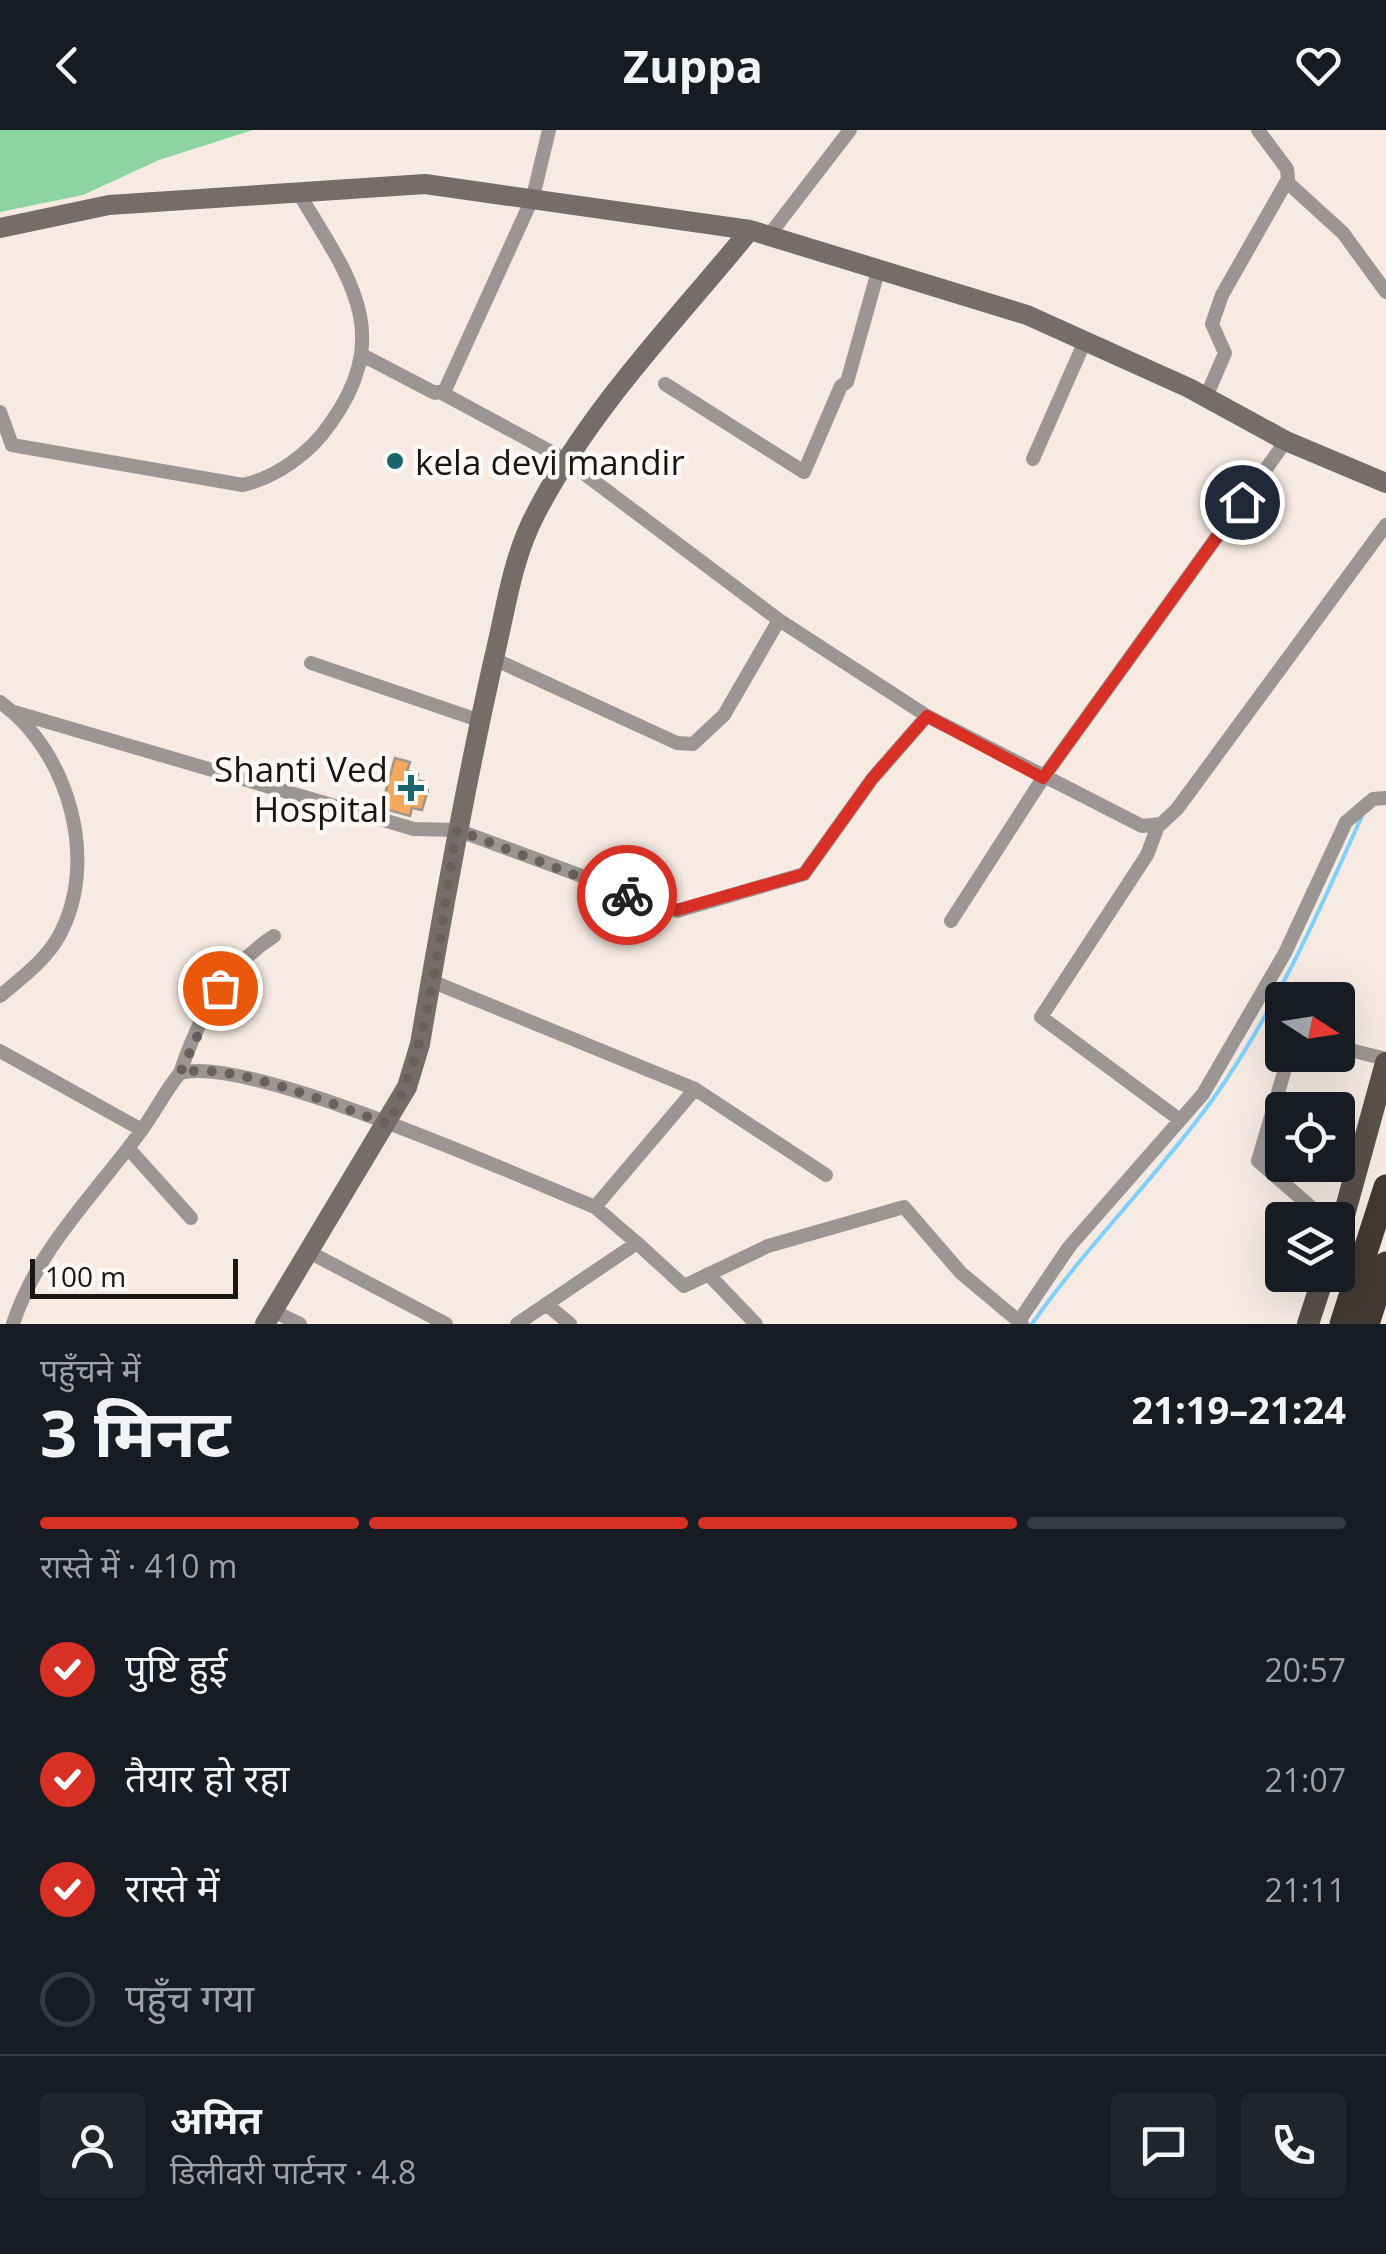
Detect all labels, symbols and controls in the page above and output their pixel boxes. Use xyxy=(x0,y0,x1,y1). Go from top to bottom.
text: Zuppa xyxy=(623,35,763,96)
icon: back xyxy=(40,38,95,93)
icon: heart xyxy=(1291,38,1346,93)
place label: kela devi mandir xyxy=(415,438,685,485)
marker: kela devi mandir xyxy=(384,450,406,472)
pin xyxy=(1200,460,1285,545)
icon: home xyxy=(1215,475,1270,530)
place label: Shanti Ved Hospital xyxy=(214,745,388,832)
marker: Shanti Ved Hospital xyxy=(398,775,424,801)
courier xyxy=(577,845,677,945)
icon: bike xyxy=(600,868,655,923)
pin xyxy=(178,946,263,1031)
icon: bag xyxy=(193,961,248,1016)
north arrow xyxy=(1265,982,1355,1072)
map controls xyxy=(1265,982,1355,1292)
button: locate xyxy=(1265,1092,1355,1182)
button: layers xyxy=(1265,1202,1355,1292)
scale bar xyxy=(30,1254,238,1298)
text: 100 m xyxy=(45,1257,126,1295)
text: पहुँचने में xyxy=(40,1348,141,1391)
text: 21:19–21:24 xyxy=(1132,1383,1346,1435)
text: 3 मिनट xyxy=(40,1388,231,1476)
text: रास्ते में · 410 m xyxy=(40,1544,237,1587)
text: पुष्टि हुई xyxy=(125,1641,227,1693)
icon: check xyxy=(40,1642,95,1697)
text: 20:57 xyxy=(1264,1648,1346,1691)
text: तैयार हो रहा xyxy=(125,1751,289,1803)
icon: check xyxy=(40,1752,95,1807)
text: 21:07 xyxy=(1264,1758,1346,1801)
text: रास्ते में xyxy=(125,1861,219,1913)
icon: check xyxy=(40,1862,95,1917)
text: 21:11 xyxy=(1264,1868,1346,1911)
text: पहुँच गया xyxy=(125,1971,254,2023)
button: person xyxy=(40,2093,145,2198)
text: अमित xyxy=(170,2093,262,2145)
button: chat xyxy=(1111,2093,1216,2198)
button: phone xyxy=(1241,2093,1346,2198)
text: डिलीवरी पार्टनर · 4.8 xyxy=(170,2150,416,2193)

